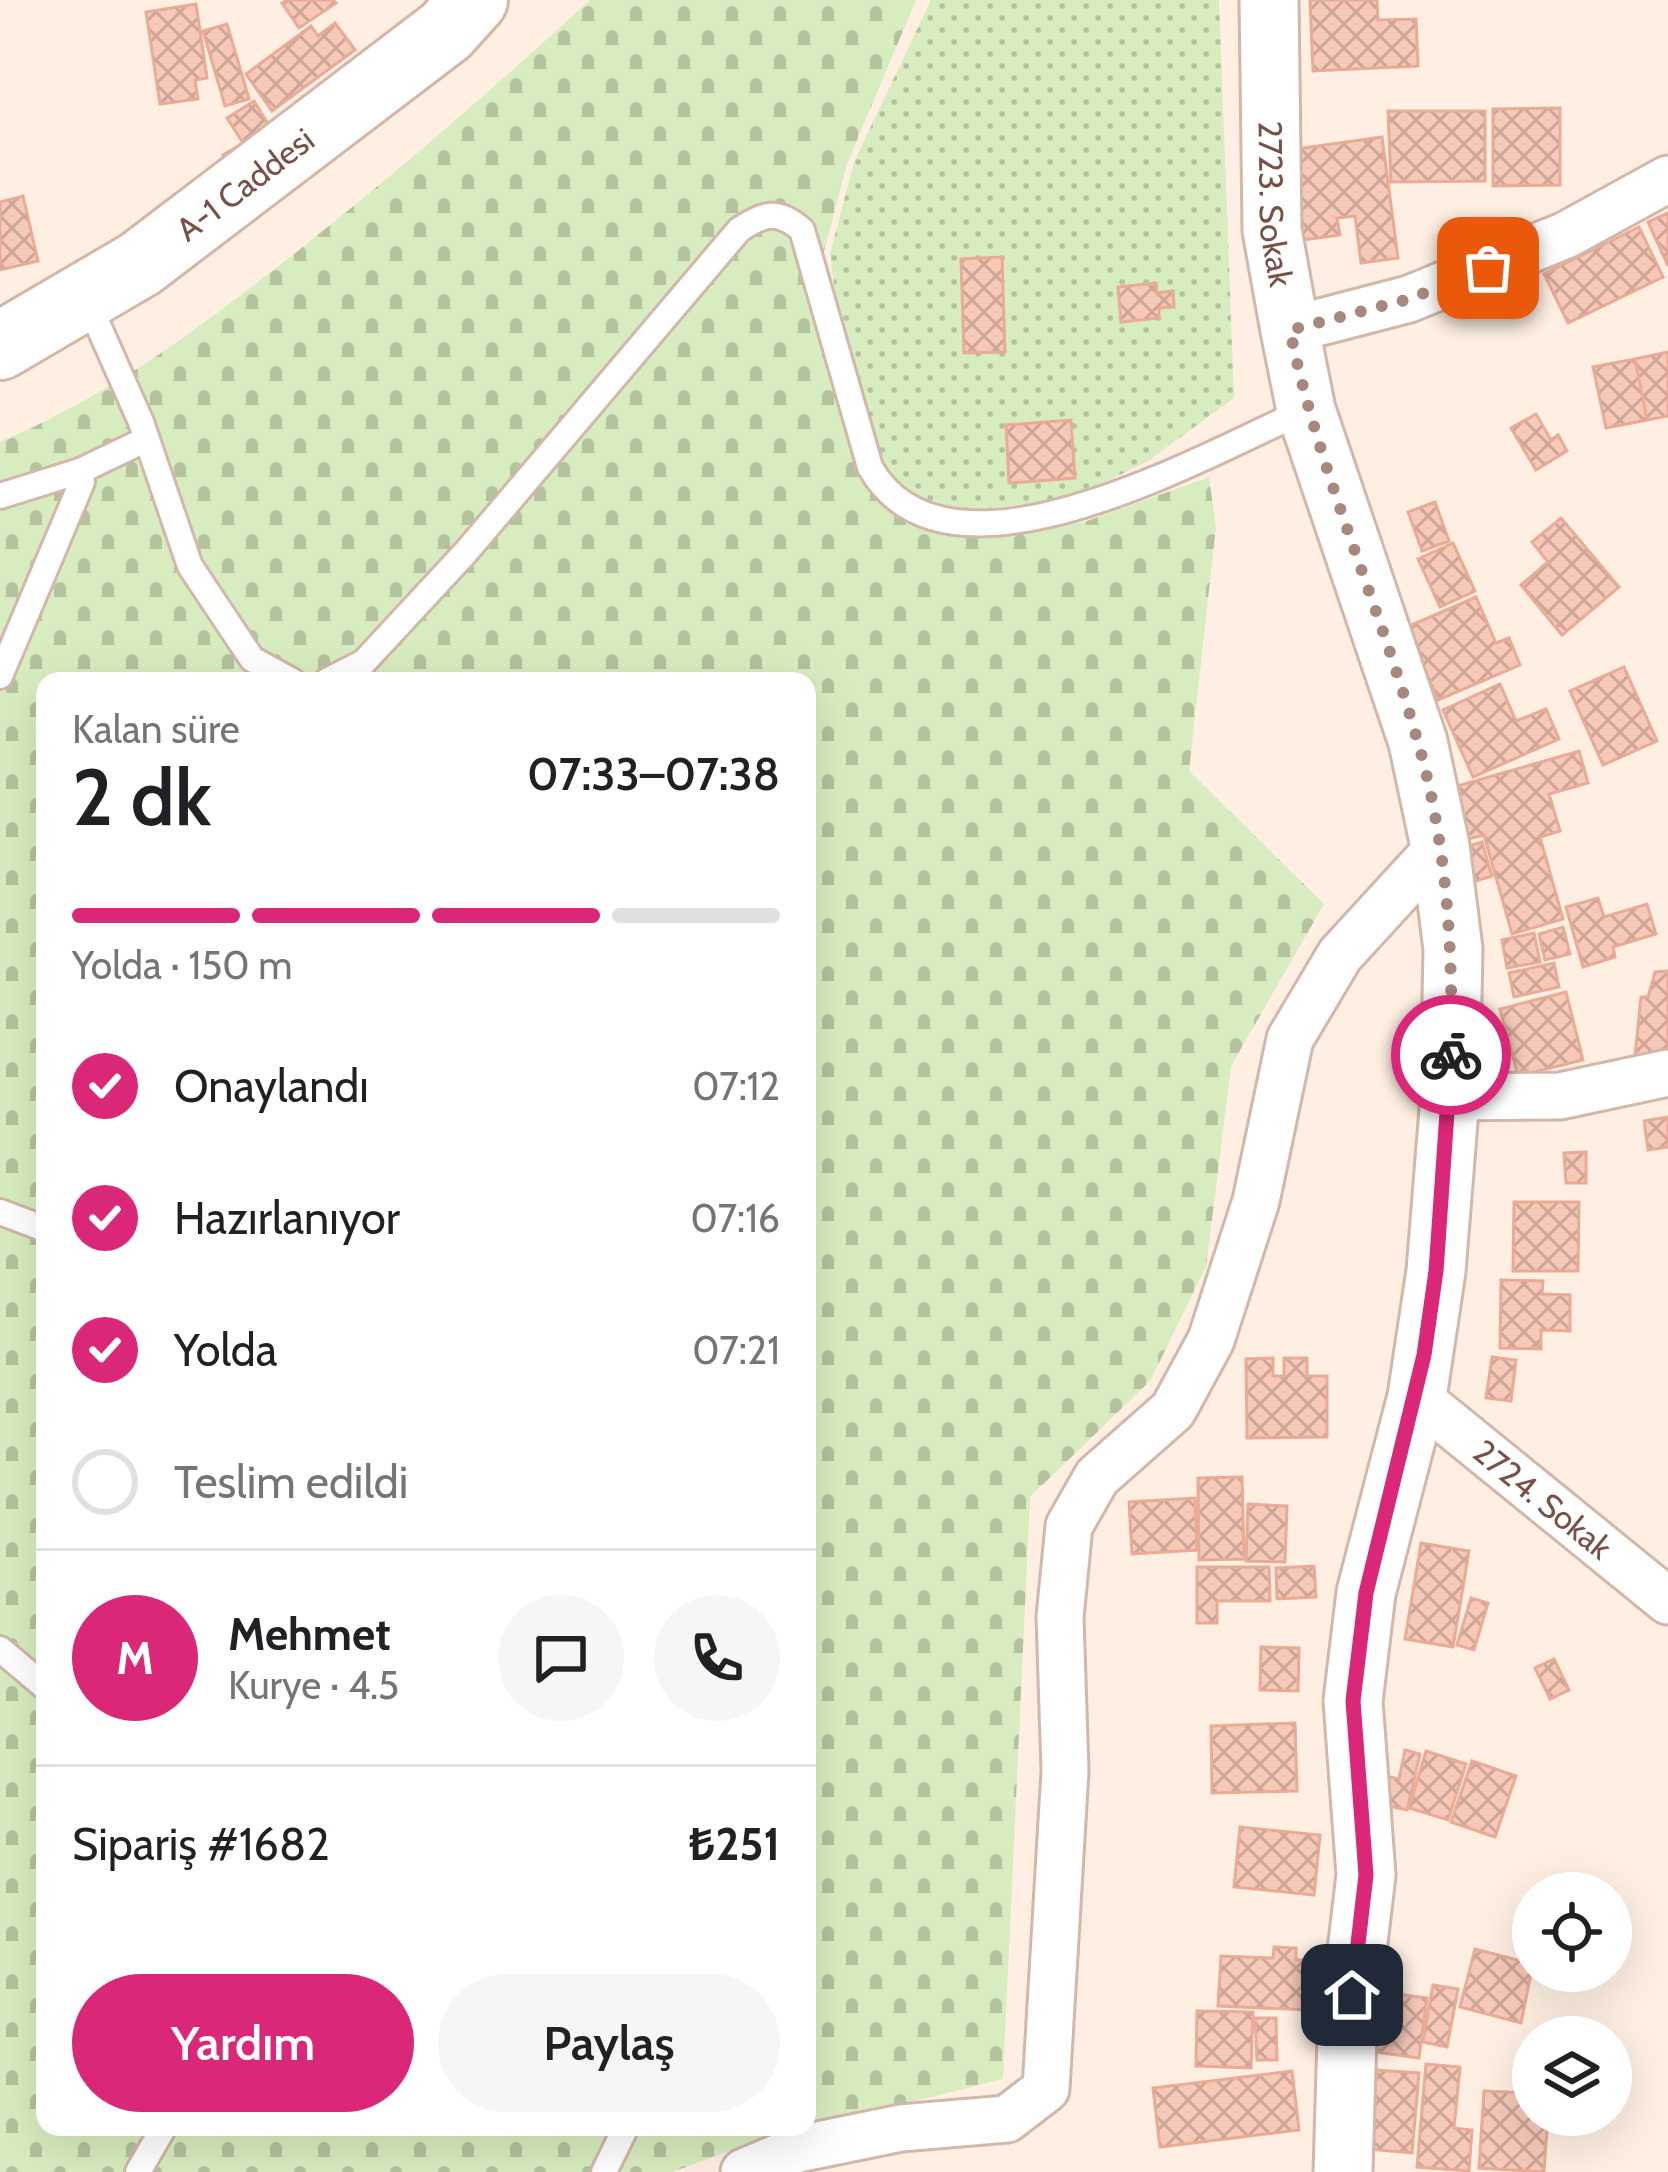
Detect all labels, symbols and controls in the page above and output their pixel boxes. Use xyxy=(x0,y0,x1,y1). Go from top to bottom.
street label: A-1 Caddesi xyxy=(168,119,322,249)
street label: 2723. Sokak xyxy=(1251,121,1302,290)
pin xyxy=(1437,217,1539,319)
icon: bag xyxy=(1455,235,1521,301)
text: Kalan süre xyxy=(72,705,240,753)
text: 07:33–07:38 xyxy=(527,747,780,801)
text: 2 dk xyxy=(72,750,212,845)
text: Yolda · 150 m xyxy=(72,941,292,989)
courier xyxy=(1391,995,1511,1115)
icon: bike xyxy=(1418,1022,1484,1088)
icon: check xyxy=(72,1053,138,1119)
text: Onaylandı xyxy=(174,1059,369,1113)
text: 07:12 xyxy=(692,1062,780,1110)
icon: check xyxy=(72,1185,138,1251)
text: Hazırlanıyor xyxy=(174,1191,400,1245)
text: 07:16 xyxy=(691,1194,780,1242)
icon: check xyxy=(72,1317,138,1383)
text: Yolda xyxy=(174,1323,277,1377)
text: 07:21 xyxy=(692,1326,780,1374)
street label: 2724. Sokak xyxy=(1465,1431,1620,1567)
text: Teslim edildi xyxy=(174,1455,408,1509)
button: chat xyxy=(498,1595,624,1721)
button: phone xyxy=(654,1595,780,1721)
text: Mehmet xyxy=(228,1607,391,1661)
text: M xyxy=(116,1631,154,1685)
text: Kurye · 4.5 xyxy=(228,1661,399,1709)
text: Sipariş #1682 xyxy=(72,1817,330,1871)
text: ₺251 xyxy=(689,1817,780,1871)
map controls xyxy=(1512,1872,1632,2136)
button: locate xyxy=(1512,1872,1632,1992)
pin xyxy=(1301,1944,1403,2046)
icon: home xyxy=(1319,1962,1385,2028)
button: Yardım xyxy=(72,1974,414,2112)
button: Paylaş xyxy=(438,1974,780,2112)
button: layers xyxy=(1512,2016,1632,2136)

